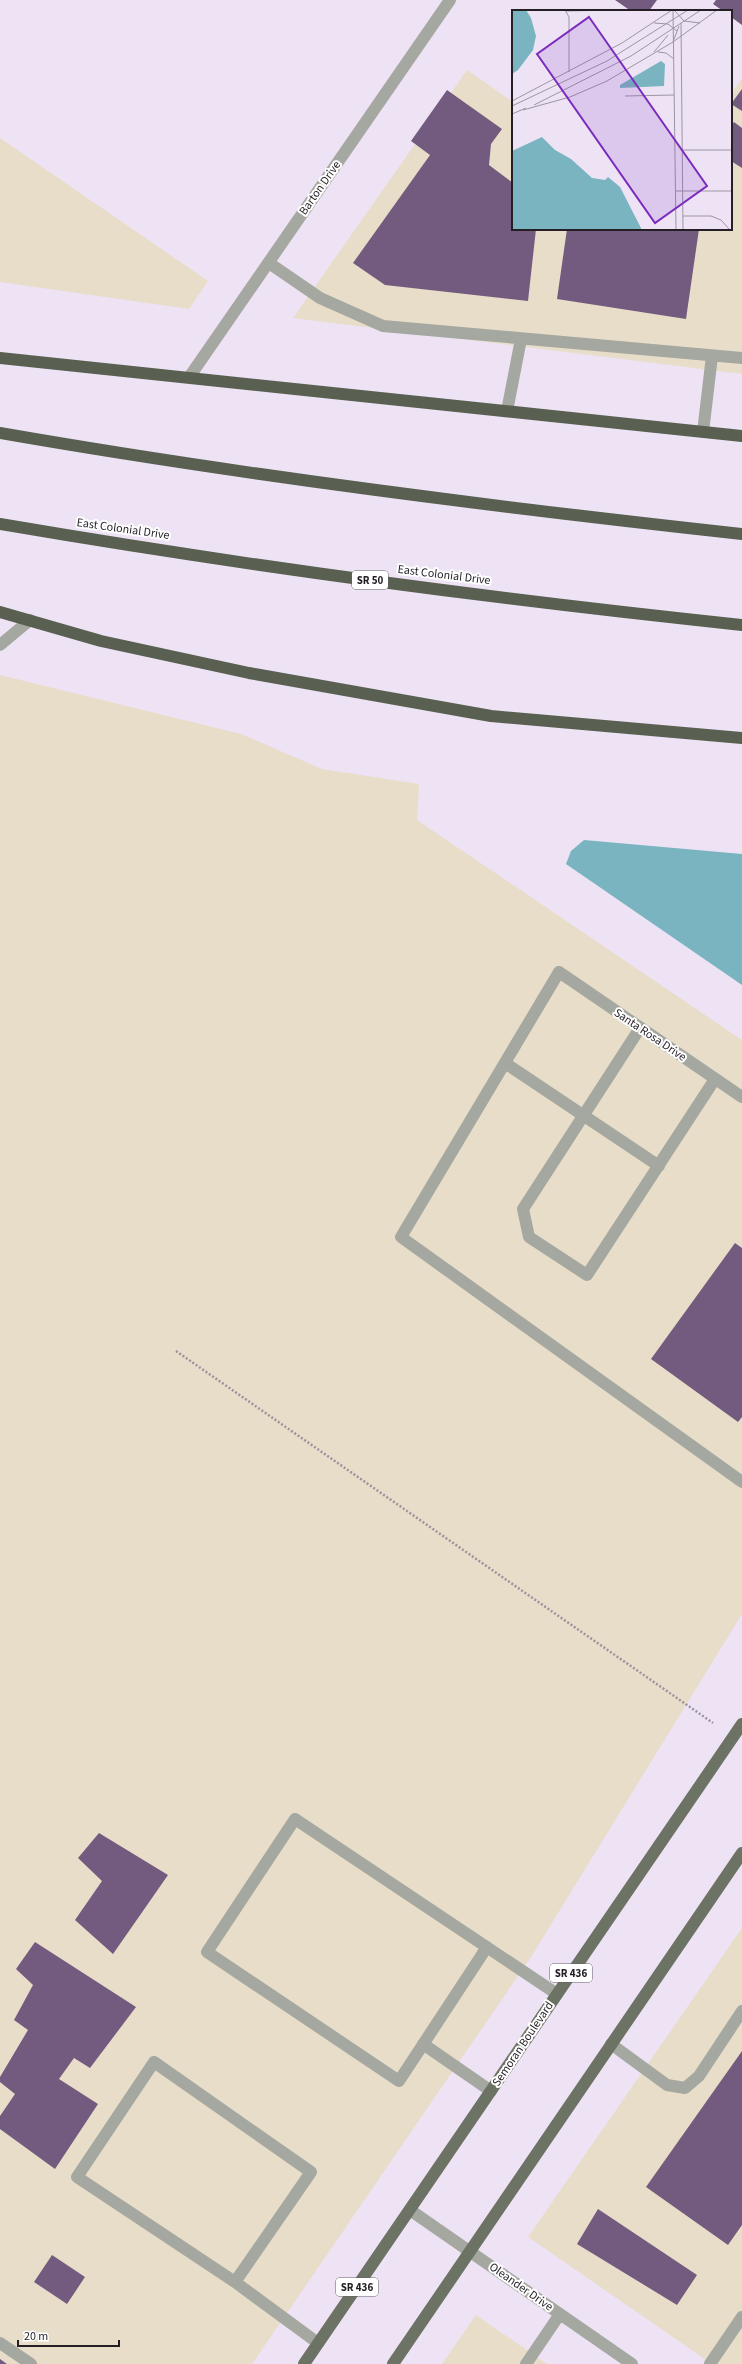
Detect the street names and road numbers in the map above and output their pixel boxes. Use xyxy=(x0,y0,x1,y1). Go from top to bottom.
street label: Barton Drive xyxy=(295,157,345,219)
street label: East Colonial Drive xyxy=(75,514,171,544)
street label: East Colonial Drive xyxy=(397,561,492,589)
road number: SR 50 xyxy=(352,571,388,589)
street label: Santa Rosa Drive xyxy=(610,1004,690,1066)
road number: SR 436 xyxy=(550,1964,592,1982)
street label: Semoran Boulevard xyxy=(488,1998,558,2090)
street label: Oleander Drive xyxy=(486,2259,556,2315)
road number: SR 436 xyxy=(336,2278,378,2296)

